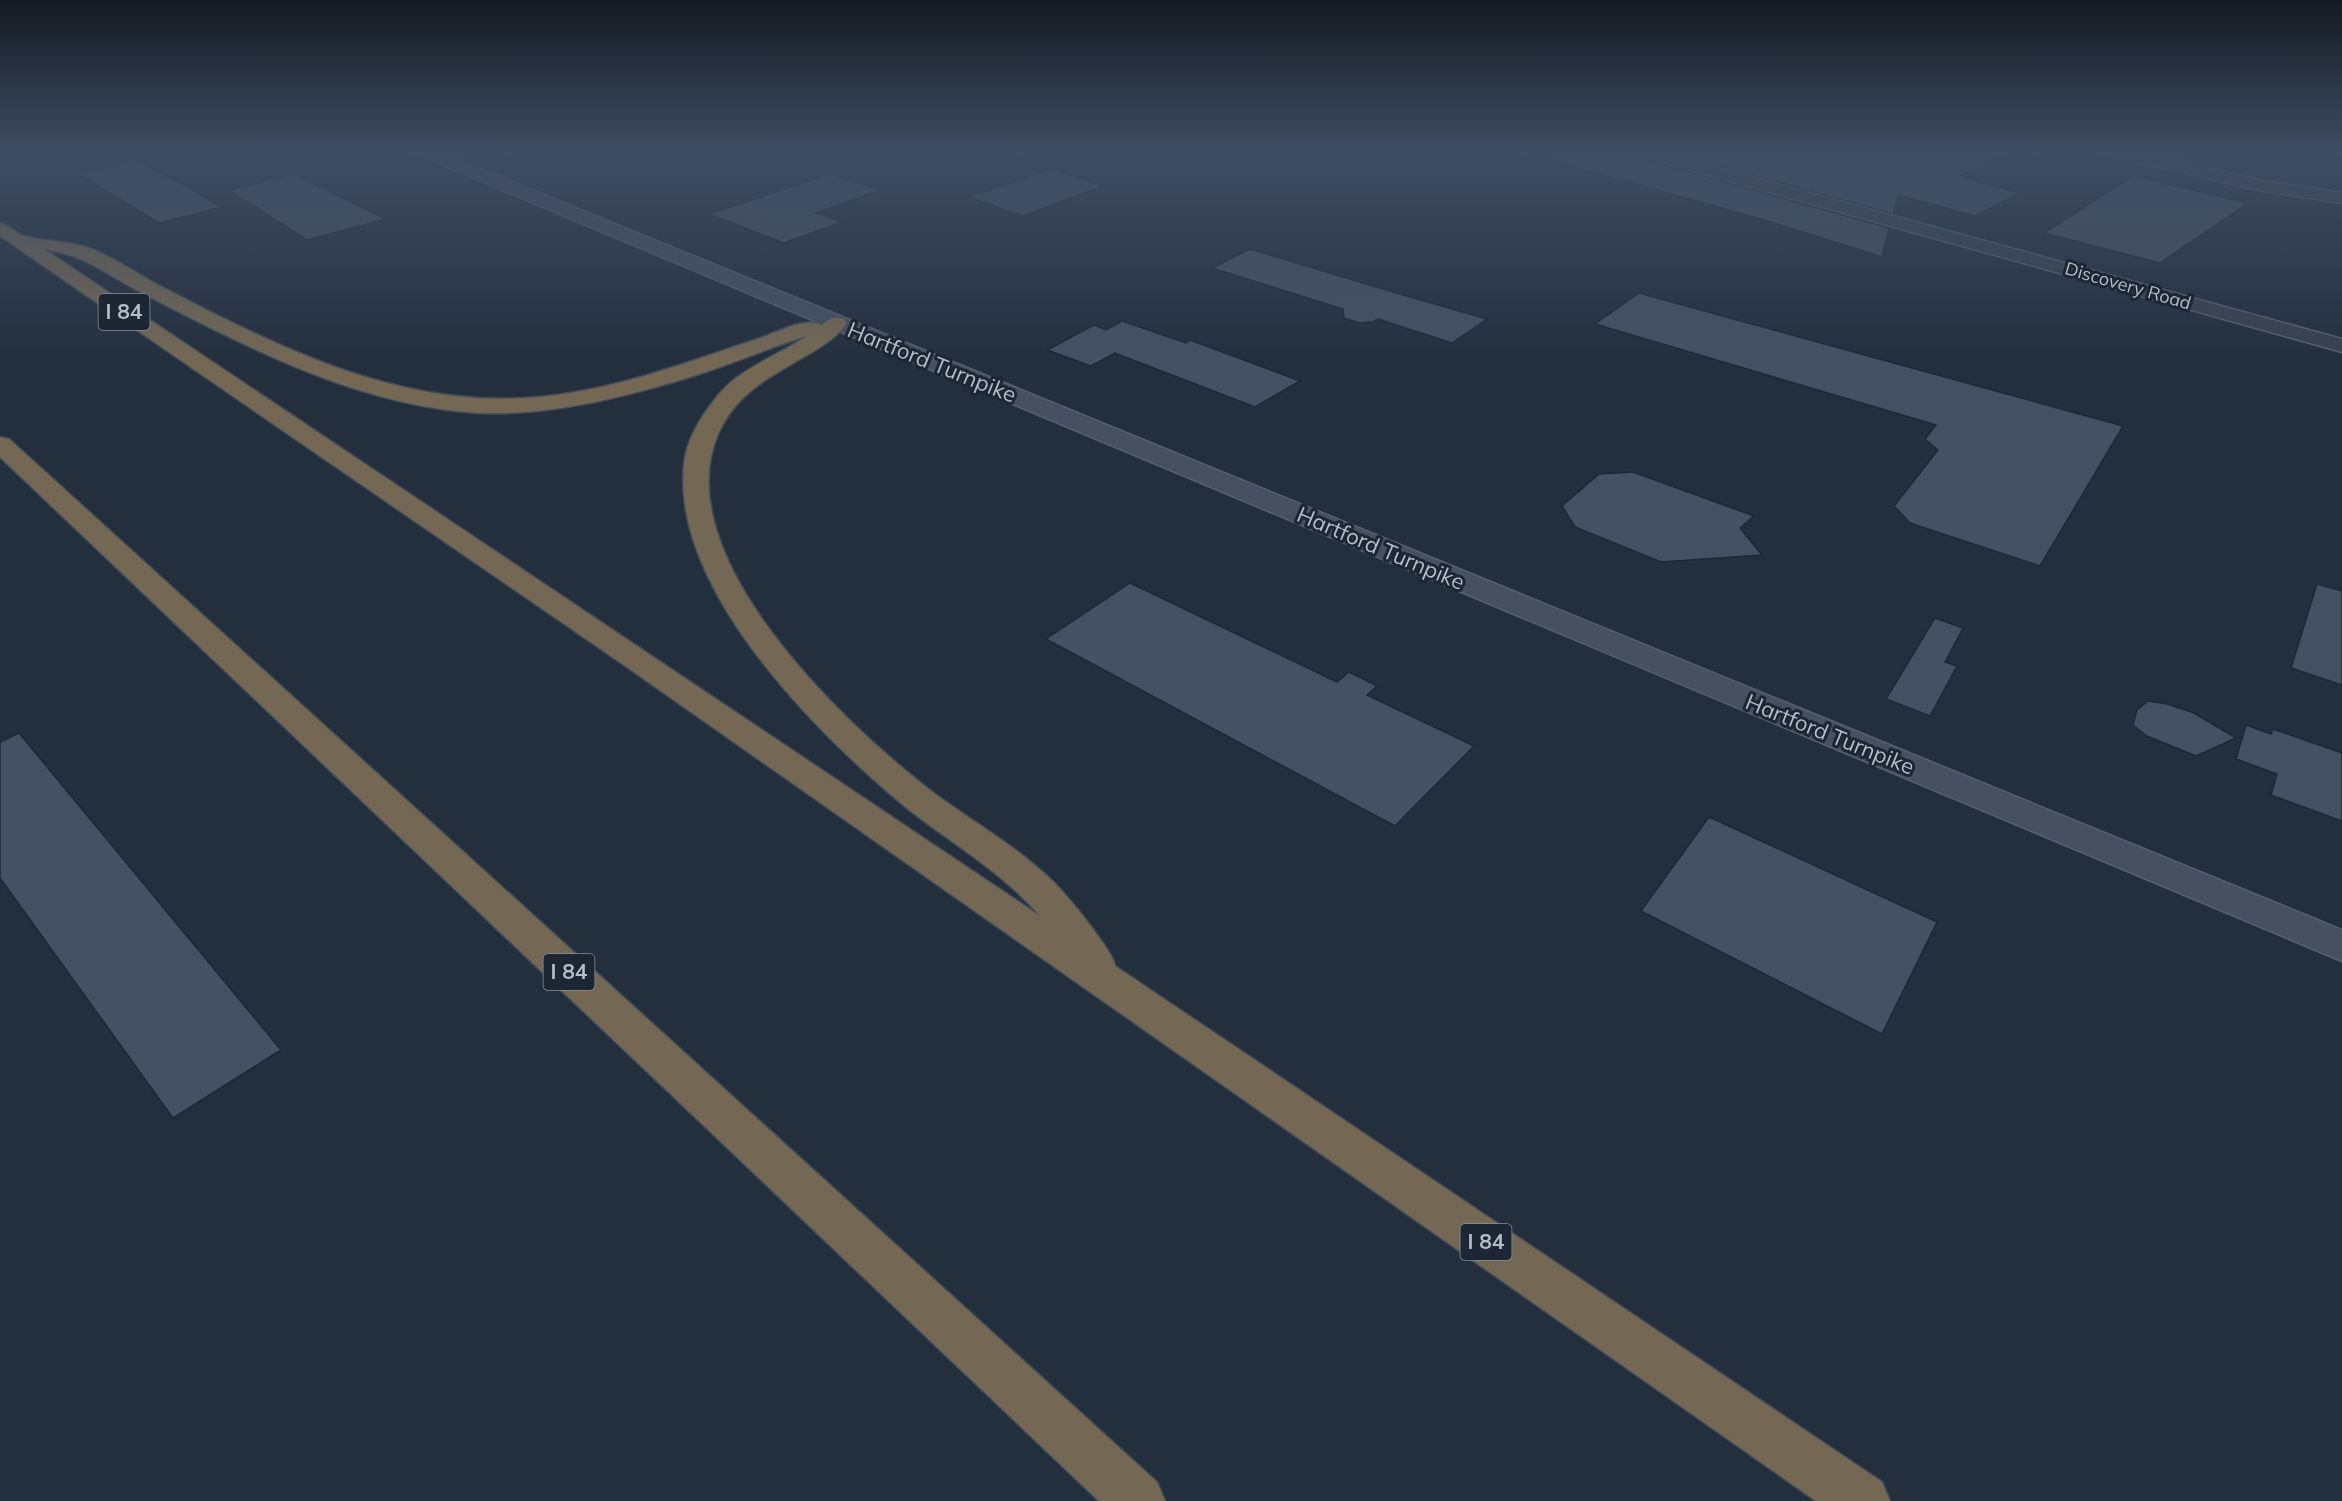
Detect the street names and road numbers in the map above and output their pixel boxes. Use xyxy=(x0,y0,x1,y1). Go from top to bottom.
street label: Discovery Road xyxy=(2062,257,2194,315)
road number: I 84 xyxy=(98,294,150,330)
street label: Hartford Turnpike xyxy=(844,315,1020,409)
street label: Hartford Turnpike xyxy=(1293,500,1469,596)
street label: Hartford Turnpike xyxy=(1742,687,1918,781)
road number: I 84 xyxy=(544,954,594,990)
road number: I 84 xyxy=(1460,1224,1512,1260)

